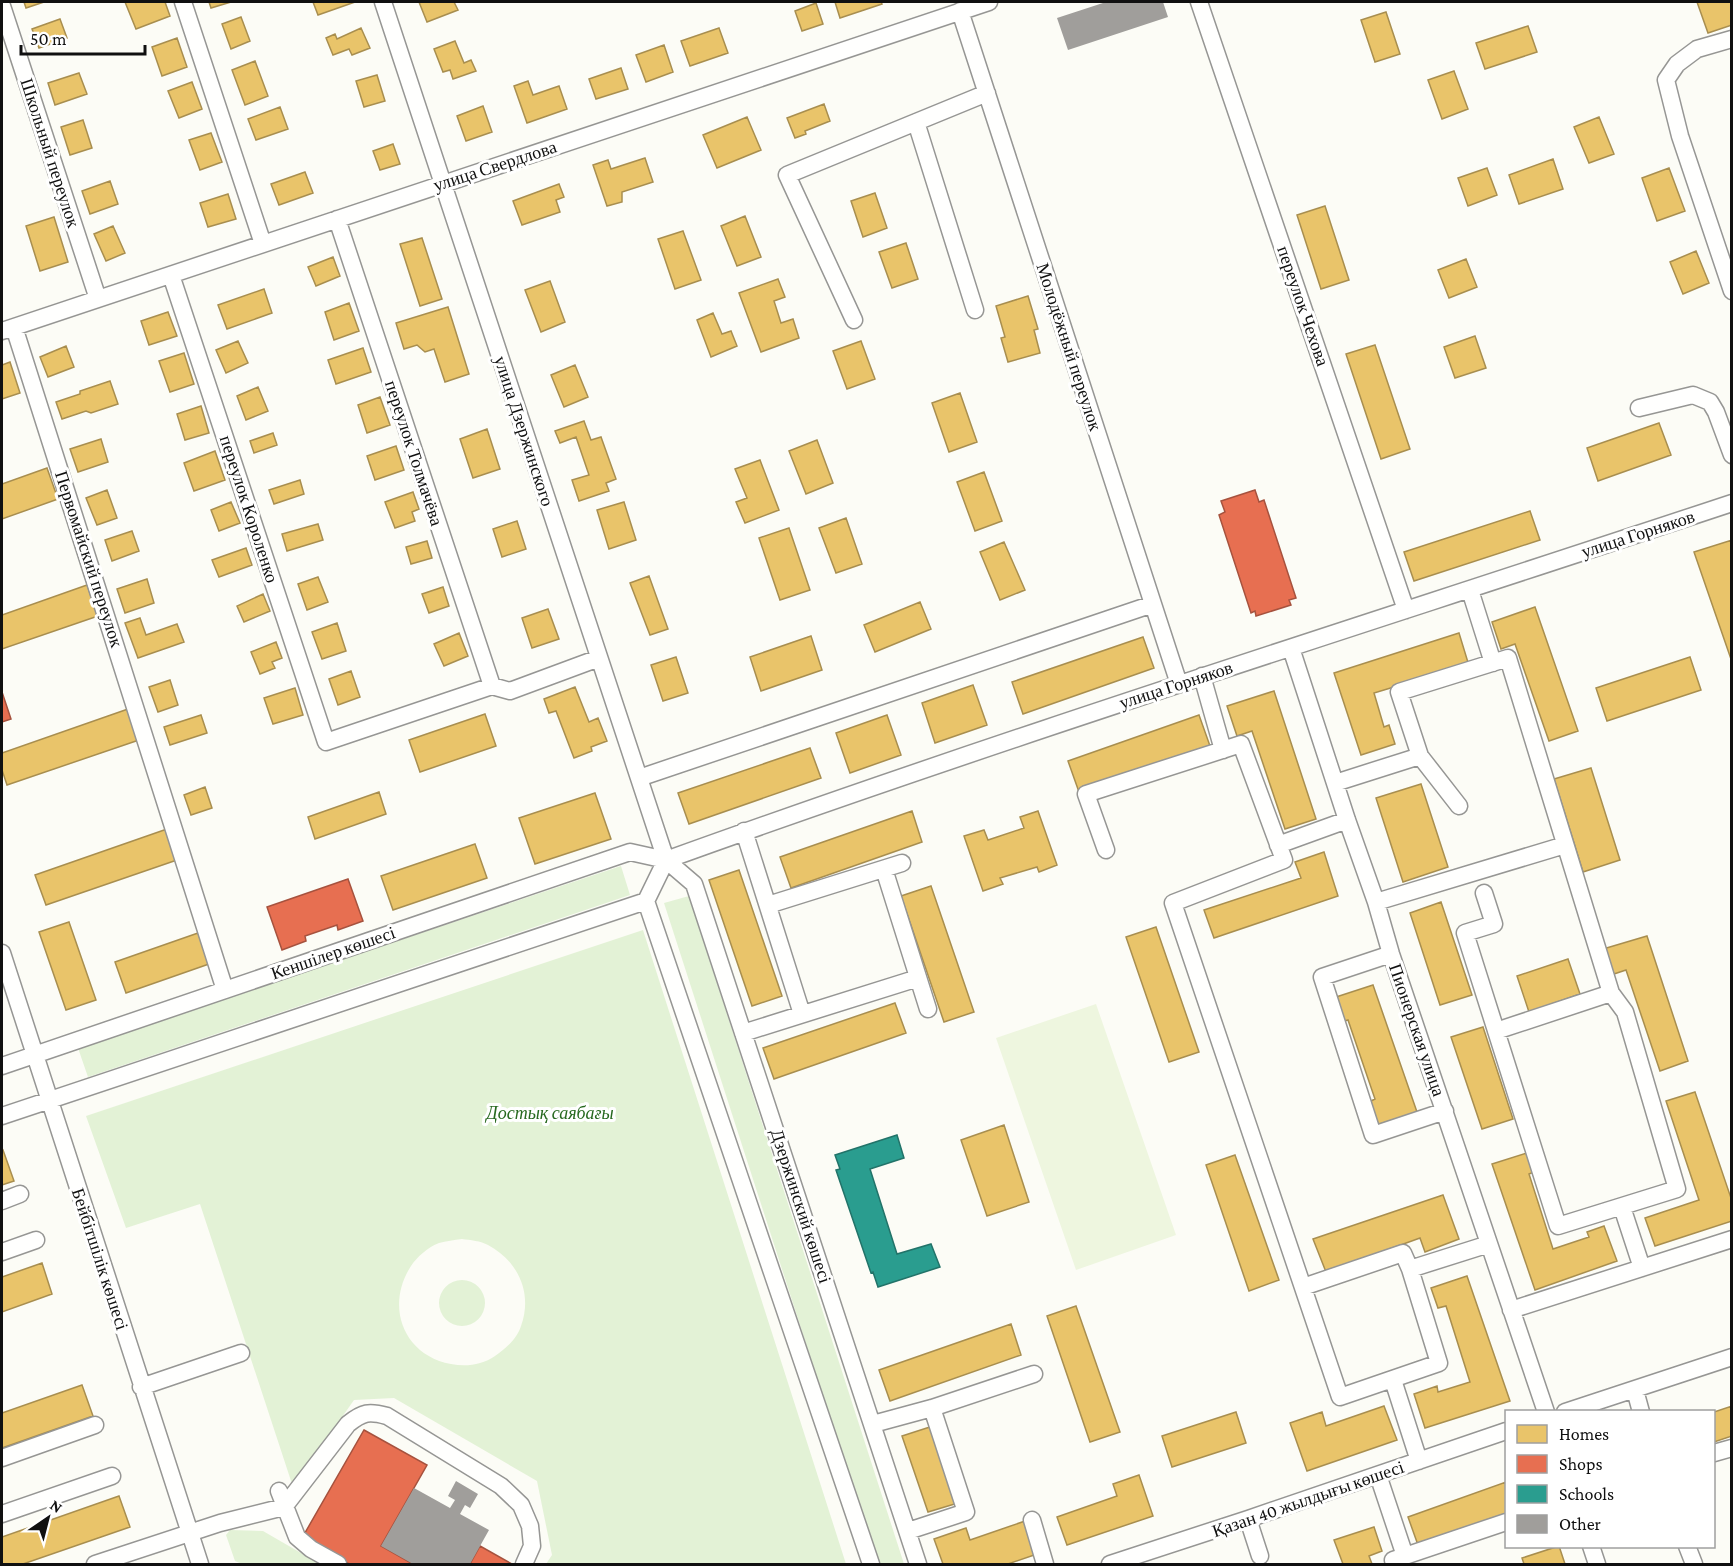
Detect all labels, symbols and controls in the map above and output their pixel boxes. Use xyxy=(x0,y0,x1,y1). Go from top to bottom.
scale bar xyxy=(21,18,146,56)
text: 50 m xyxy=(30,29,67,49)
street label: Школьный переулок xyxy=(16,76,84,230)
street label: улица Свердлова xyxy=(431,137,559,195)
street label: переулок Чехова xyxy=(1273,243,1333,369)
street label: Молодёжный переулок xyxy=(1032,261,1106,434)
street label: улица Дзержинского xyxy=(490,353,558,509)
street label: переулок Толмачёва xyxy=(381,378,447,528)
street label: переулок Короленко xyxy=(216,433,282,585)
street label: Первомайский переулок xyxy=(51,468,127,650)
street label: улица Горняков xyxy=(1579,506,1697,562)
street label: улица Горняков xyxy=(1117,657,1235,713)
street label: Кеншілер көшесі xyxy=(268,922,398,984)
street label: Пионерская улица xyxy=(1385,961,1449,1099)
park label: Достық саябағы xyxy=(484,1103,614,1123)
street label: Дзержинский көшесі xyxy=(767,1126,835,1286)
street label: Бейбітшілік көшесі xyxy=(68,1186,132,1332)
legend xyxy=(1505,1410,1715,1548)
text: Homes xyxy=(1559,1424,1609,1444)
text: Shops xyxy=(1559,1454,1603,1474)
street label: Қазан 40 жылдығы көшесі xyxy=(1209,1457,1407,1541)
text: Schools xyxy=(1559,1484,1614,1504)
north arrow xyxy=(18,1488,78,1548)
text: N xyxy=(47,1496,66,1516)
text: Other xyxy=(1559,1514,1602,1534)

